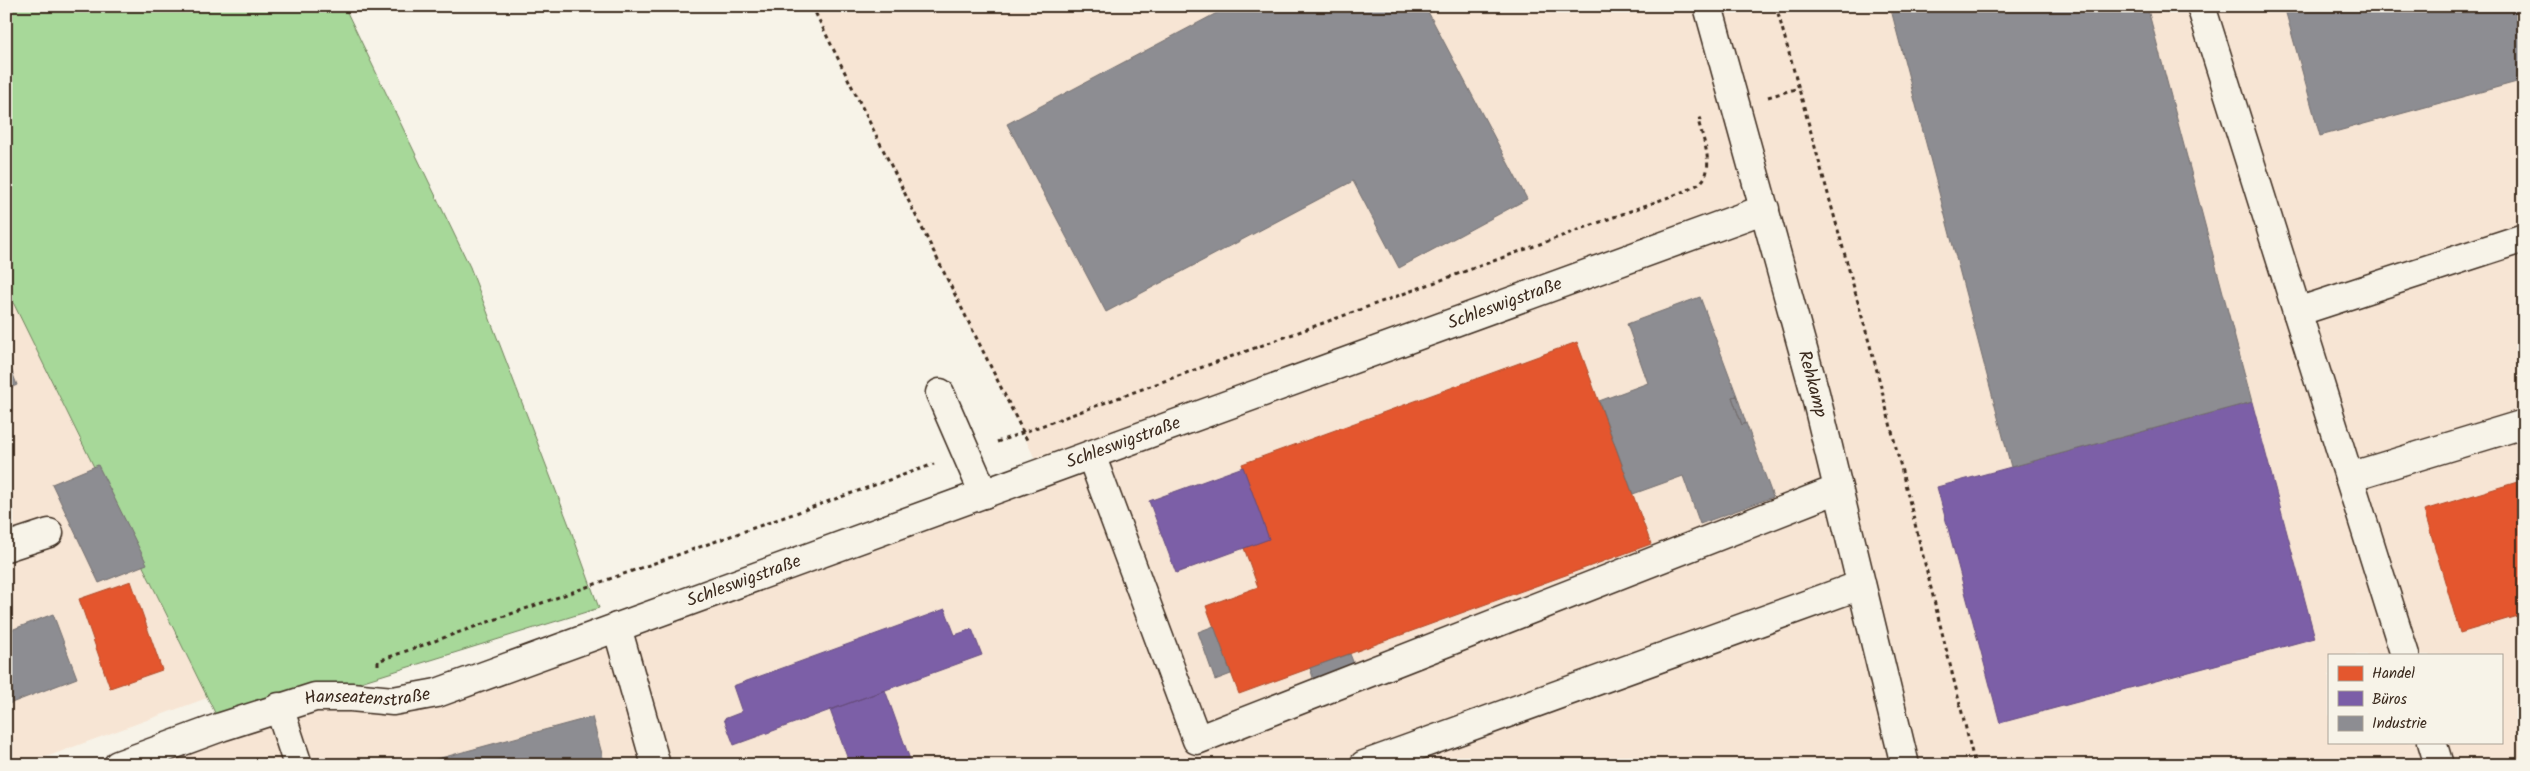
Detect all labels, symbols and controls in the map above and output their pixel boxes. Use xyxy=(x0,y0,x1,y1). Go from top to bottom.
street label: Schleswigstraße xyxy=(1444,270,1566,338)
street label: Rehkamp xyxy=(1789,347,1835,421)
street label: Schleswigstraße xyxy=(1062,409,1185,477)
street label: Schleswigstraße xyxy=(682,547,805,615)
legend xyxy=(2328,654,2502,744)
text: Handel xyxy=(2372,662,2415,686)
street label: Hanseatenstraße xyxy=(300,680,433,716)
text: Büros xyxy=(2372,688,2408,712)
text: Industrie xyxy=(2372,712,2427,736)

